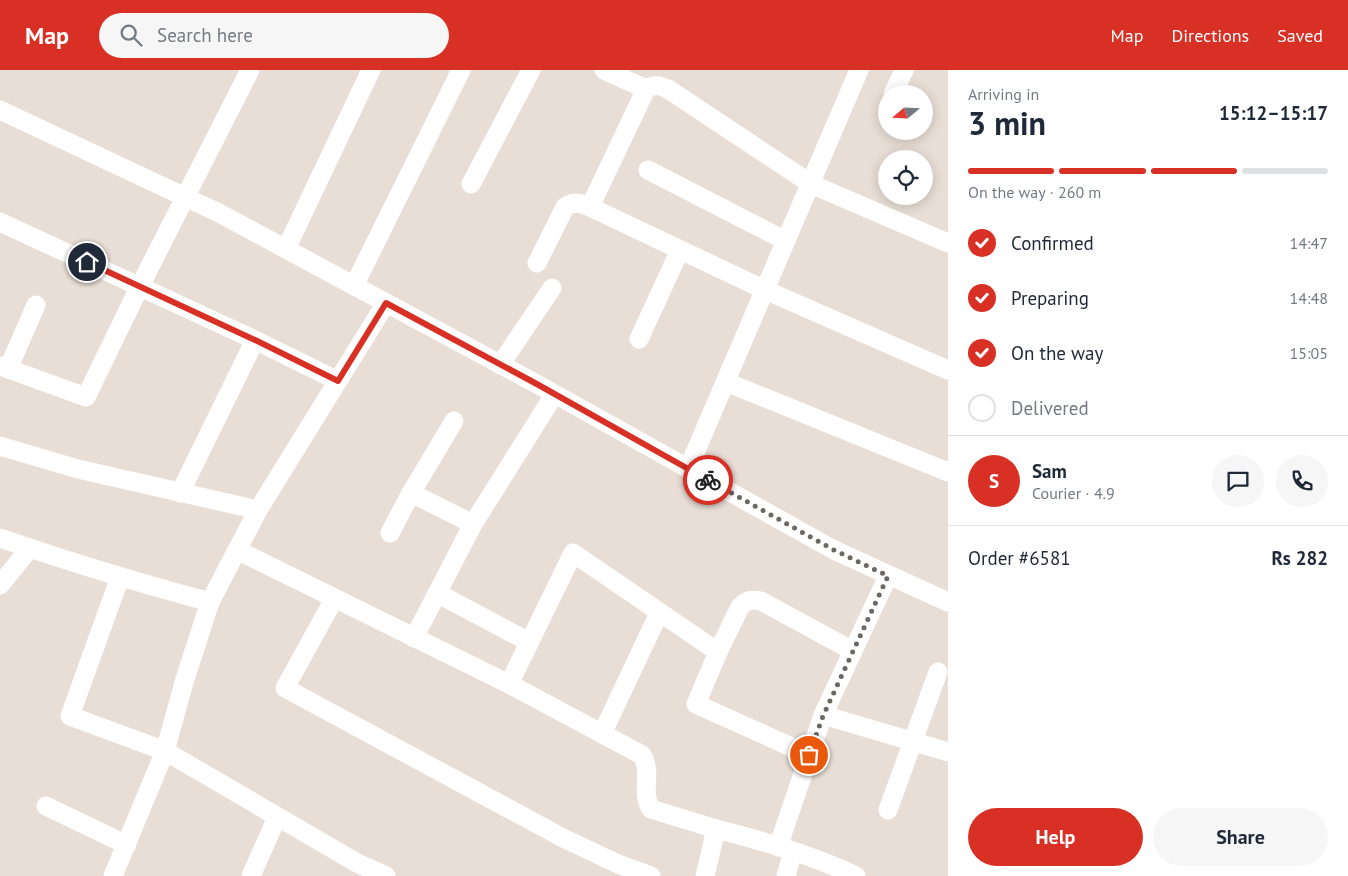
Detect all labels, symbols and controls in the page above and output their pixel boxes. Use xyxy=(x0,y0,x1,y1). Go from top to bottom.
search box xyxy=(99,13,449,58)
text: Map xyxy=(25,20,69,51)
icon: search xyxy=(117,21,145,49)
text: Search here xyxy=(157,23,253,47)
text: Map xyxy=(1111,24,1143,47)
text: Directions xyxy=(1171,24,1249,47)
text: Saved xyxy=(1277,24,1323,47)
text: Arriving in xyxy=(968,84,1039,104)
north arrow xyxy=(878,85,932,140)
map controls xyxy=(878,85,933,205)
text: 15:12–15:17 xyxy=(1219,101,1328,125)
text: 3 min xyxy=(968,102,1046,144)
button: locate xyxy=(878,150,933,205)
text: On the way · 260 m xyxy=(968,182,1101,202)
icon: check xyxy=(968,229,996,257)
text: Confirmed xyxy=(1011,231,1094,255)
text: 14:47 xyxy=(1290,233,1328,253)
pin xyxy=(66,241,108,283)
icon: home xyxy=(73,248,101,276)
icon: check xyxy=(968,284,996,312)
text: Preparing xyxy=(1011,286,1089,310)
text: 14:48 xyxy=(1290,288,1328,308)
icon: check xyxy=(968,339,996,367)
text: On the way xyxy=(1011,341,1103,365)
text: 15:05 xyxy=(1290,343,1328,363)
text: Delivered xyxy=(1011,396,1089,420)
courier xyxy=(683,455,733,505)
button: chat xyxy=(1212,455,1264,507)
button: phone xyxy=(1276,455,1328,507)
text: Sam xyxy=(1032,459,1067,483)
icon: bike xyxy=(694,466,722,494)
text: S xyxy=(989,469,999,493)
text: Courier · 4.9 xyxy=(1032,483,1115,503)
text: Order #6581 xyxy=(968,546,1071,570)
text: Rs 282 xyxy=(1271,546,1328,570)
pin xyxy=(788,734,830,776)
icon: bag xyxy=(795,741,823,769)
button: Help xyxy=(968,808,1143,866)
button: Share xyxy=(1153,808,1328,866)

